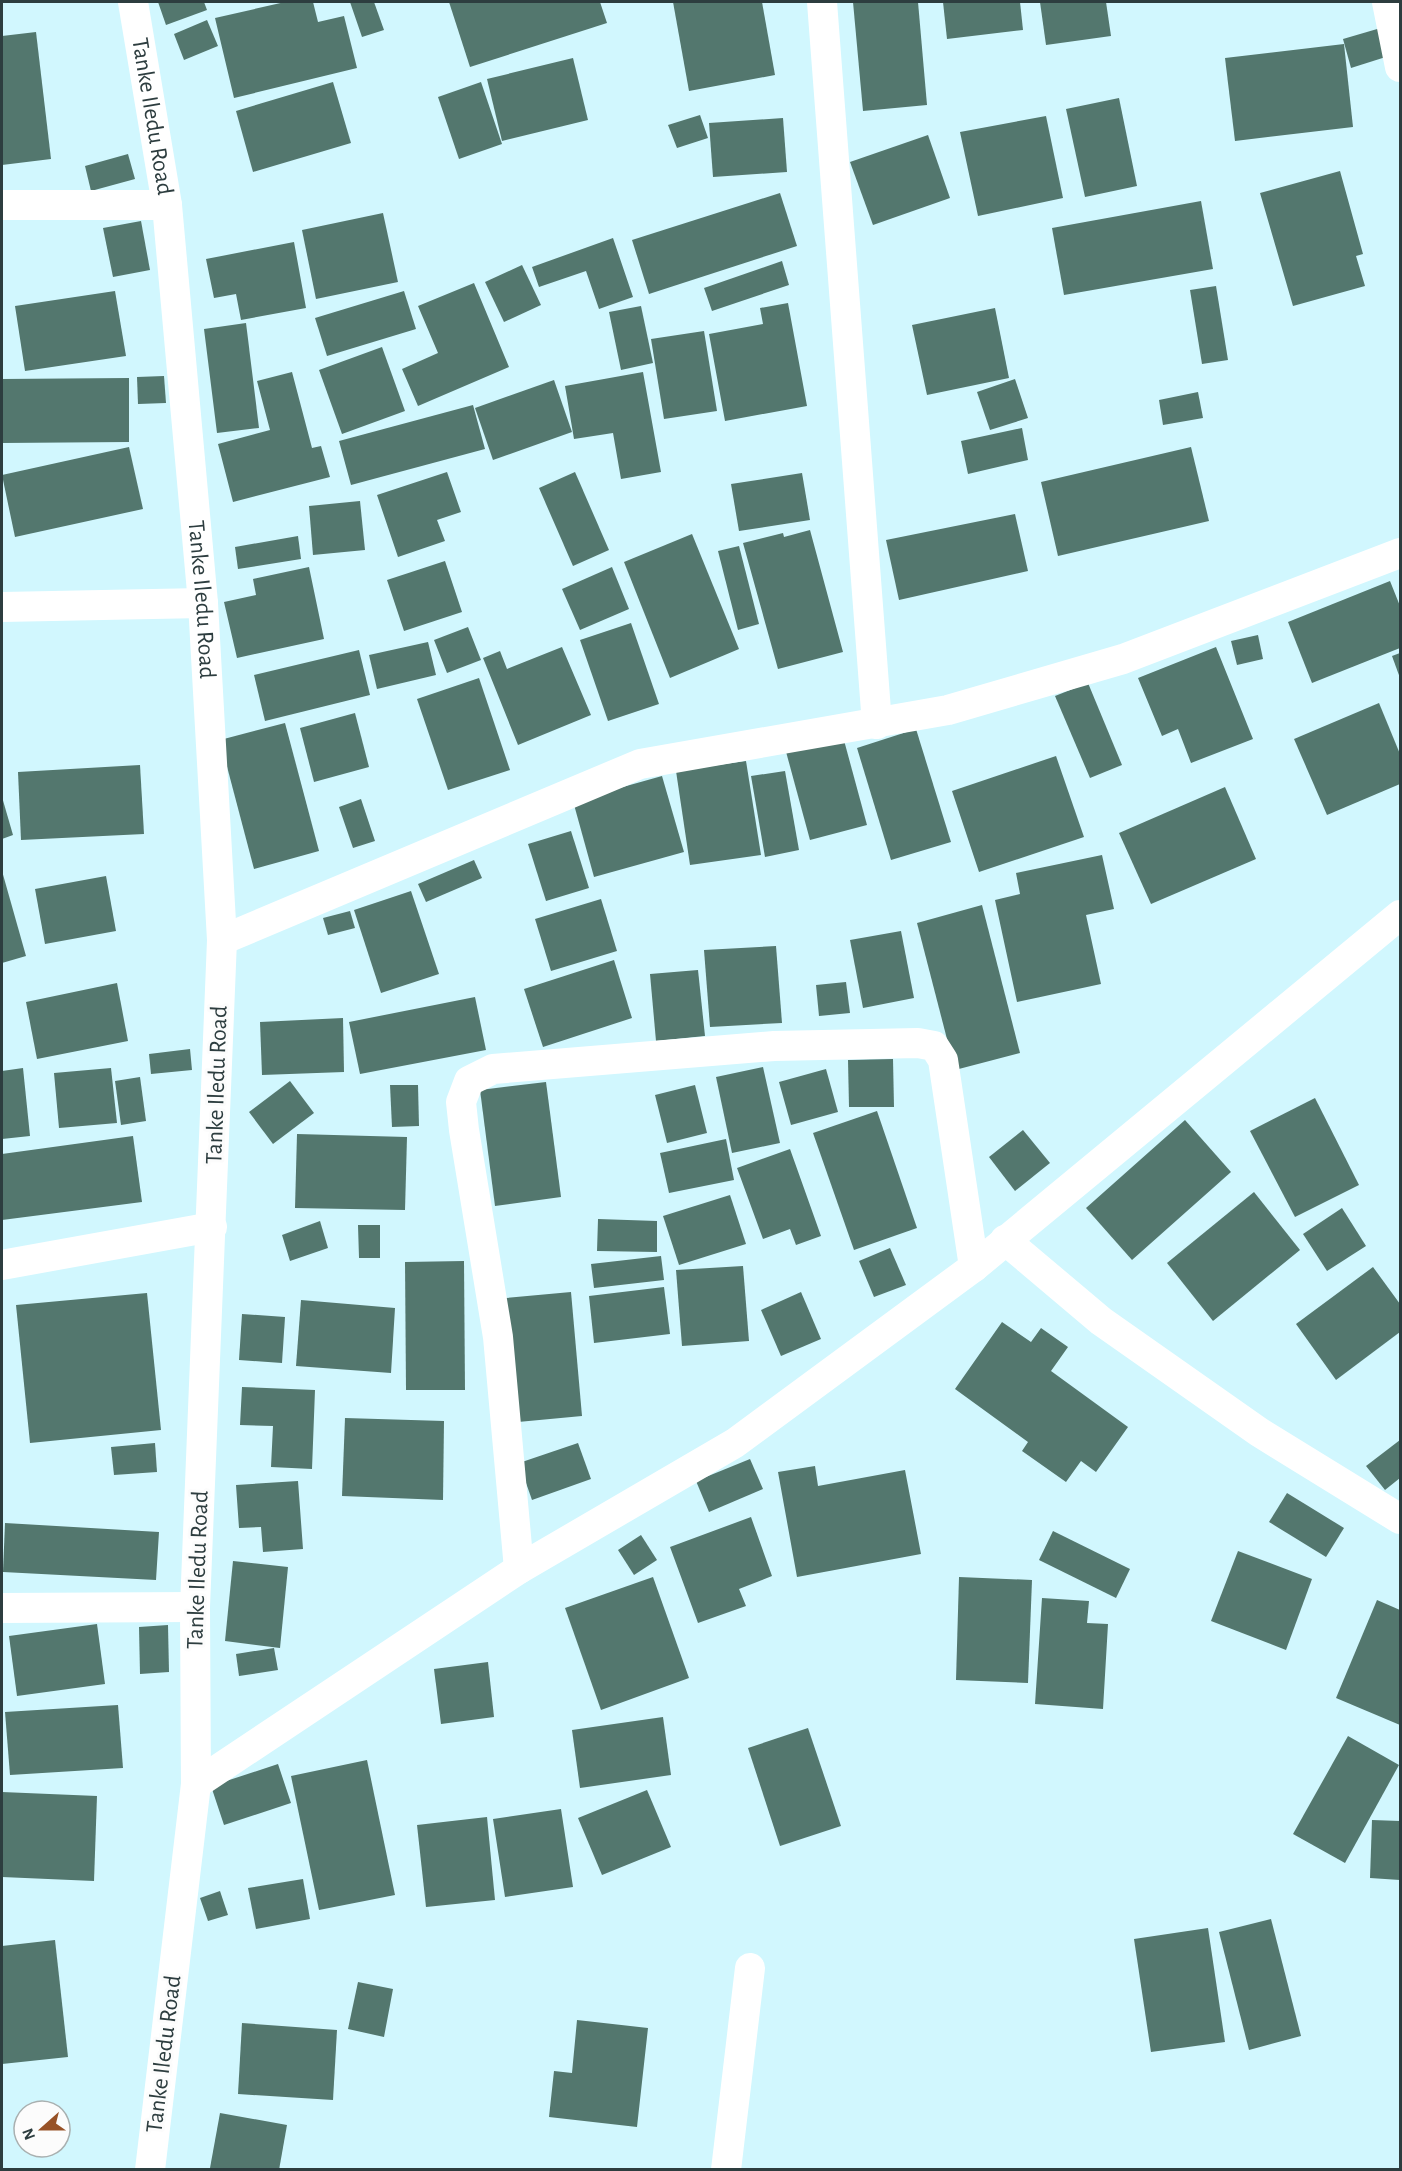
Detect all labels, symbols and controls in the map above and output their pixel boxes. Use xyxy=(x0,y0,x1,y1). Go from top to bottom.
street label: Tanke Iledu Road xyxy=(127,36,177,197)
street label: Tanke Iledu Road xyxy=(184,519,219,680)
street label: Tanke Iledu Road xyxy=(202,1005,232,1165)
street label: Tanke Iledu Road xyxy=(183,1490,213,1650)
street label: Tanke Iledu Road xyxy=(142,1974,186,2134)
north arrow xyxy=(12,2099,72,2159)
text: N xyxy=(19,2126,38,2142)

